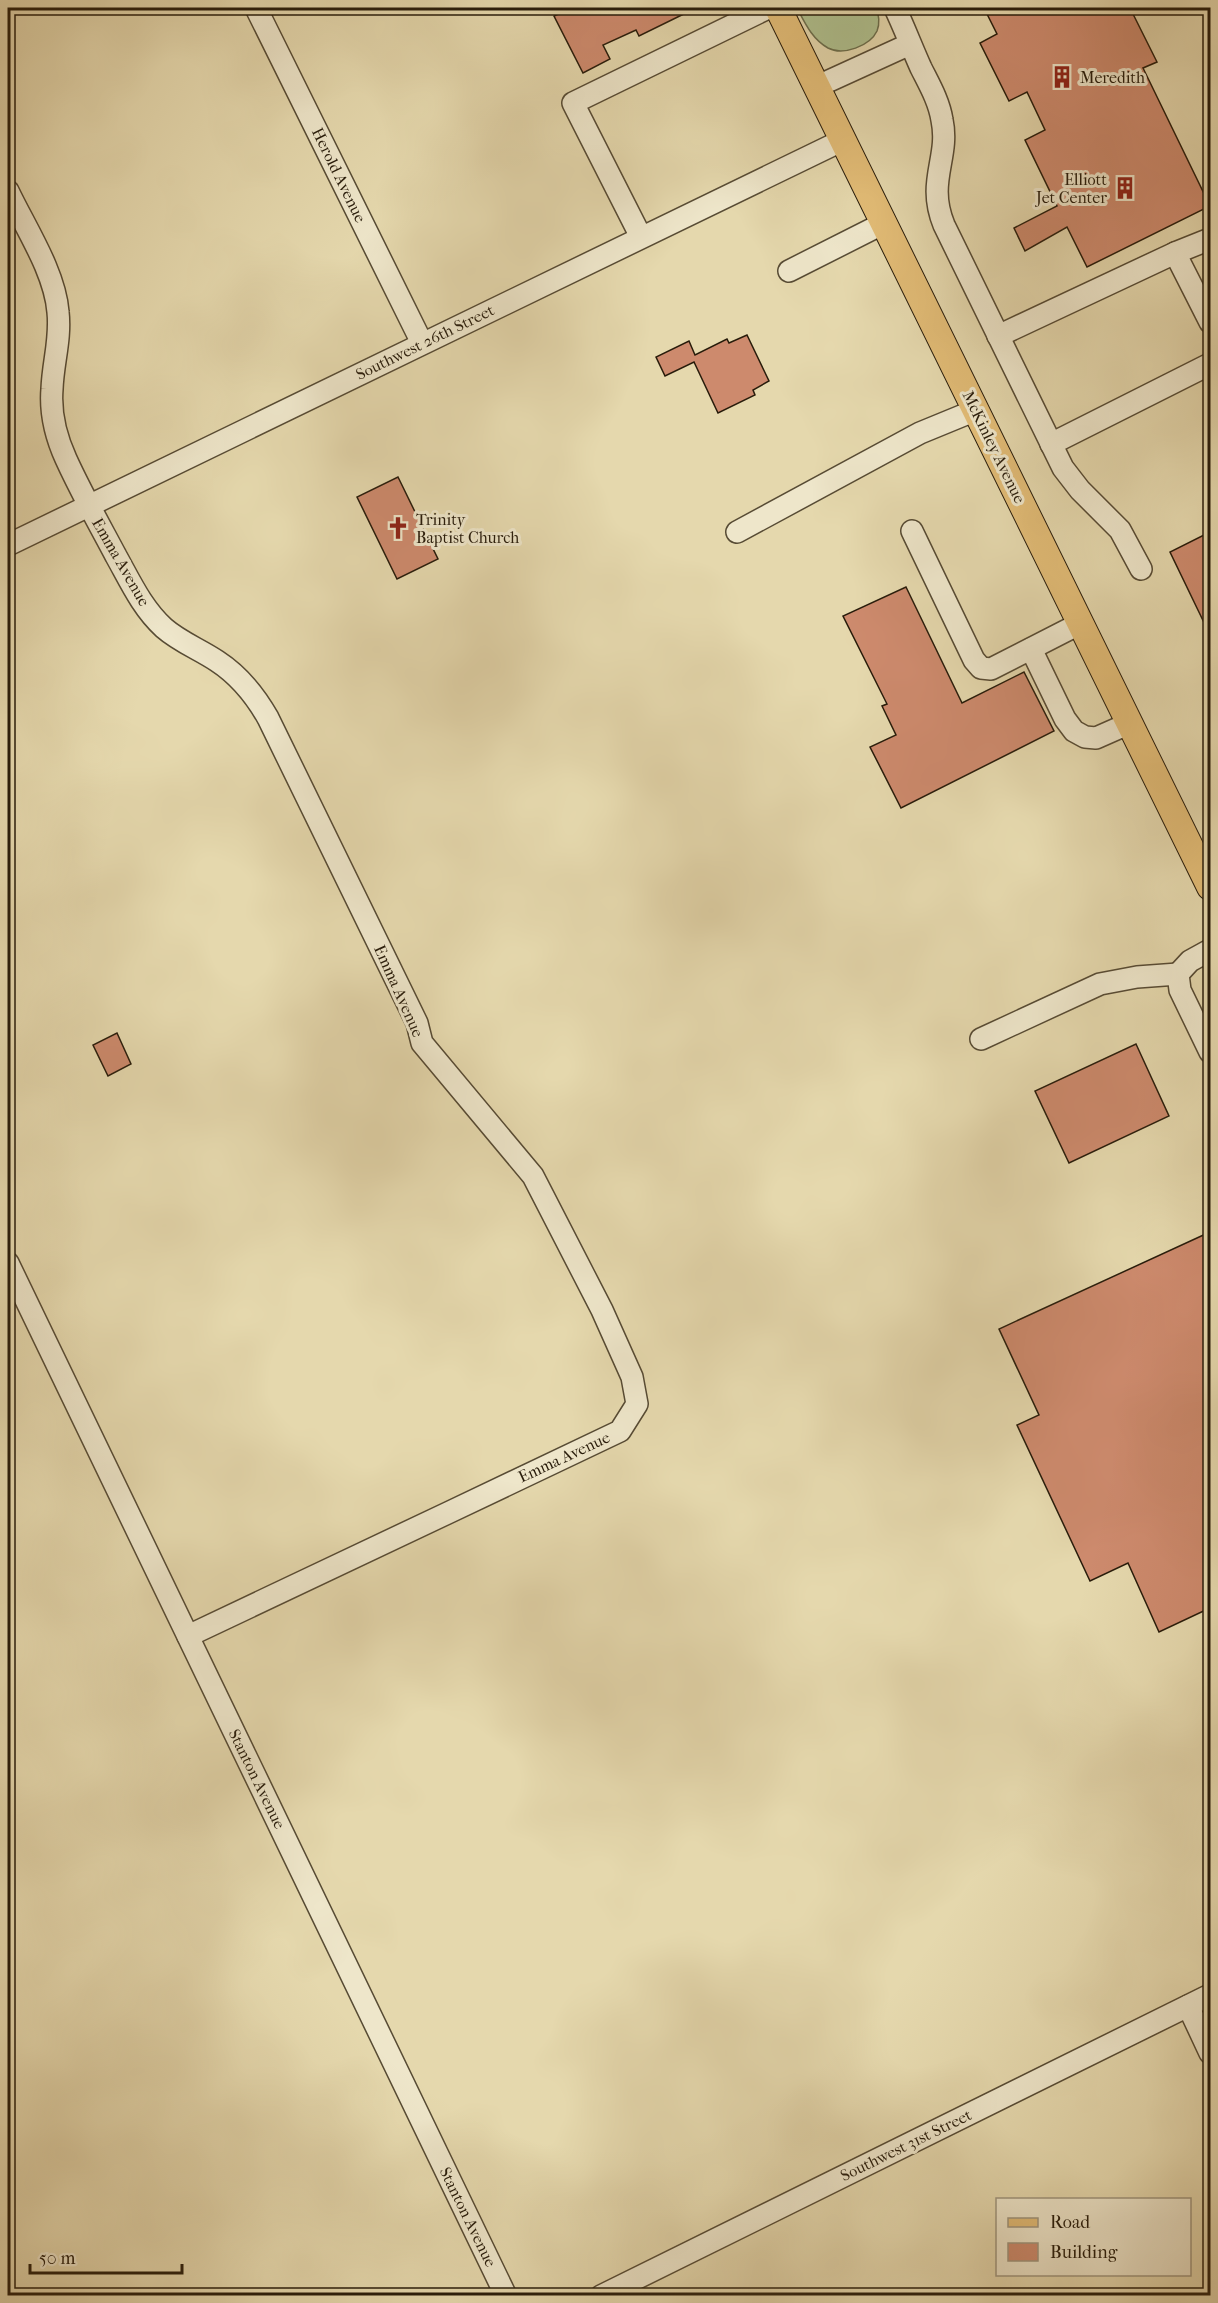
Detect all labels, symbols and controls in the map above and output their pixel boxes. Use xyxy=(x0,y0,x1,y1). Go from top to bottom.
building icon: Meredith xyxy=(1049,64,1075,90)
place label: Meredith xyxy=(1080,68,1145,87)
street label: Herold Avenue xyxy=(308,124,370,226)
place label: Elliott Jet Center xyxy=(1034,170,1107,207)
building icon: Elliott Jet Center xyxy=(1112,175,1138,201)
street label: Southwest 26th Street xyxy=(353,300,497,384)
street label: McKinley Avenue xyxy=(959,388,1029,506)
place label: Trinity Baptist Church xyxy=(416,510,519,547)
street label: Emma Avenue xyxy=(88,514,154,610)
church icon: Trinity Baptist Church xyxy=(385,515,411,541)
street label: Emma Avenue xyxy=(370,942,428,1040)
street label: Emma Avenue xyxy=(515,1427,613,1486)
street label: Stanton Avenue xyxy=(225,1726,289,1832)
street label: Southwest 31st Street xyxy=(837,2105,975,2185)
street label: Stanton Avenue xyxy=(436,2164,500,2270)
legend xyxy=(996,2198,1191,2276)
text: Road xyxy=(1050,2212,1090,2233)
scale bar xyxy=(30,2237,182,2275)
text: Building xyxy=(1050,2242,1118,2263)
text: 50 m xyxy=(39,2248,76,2269)

